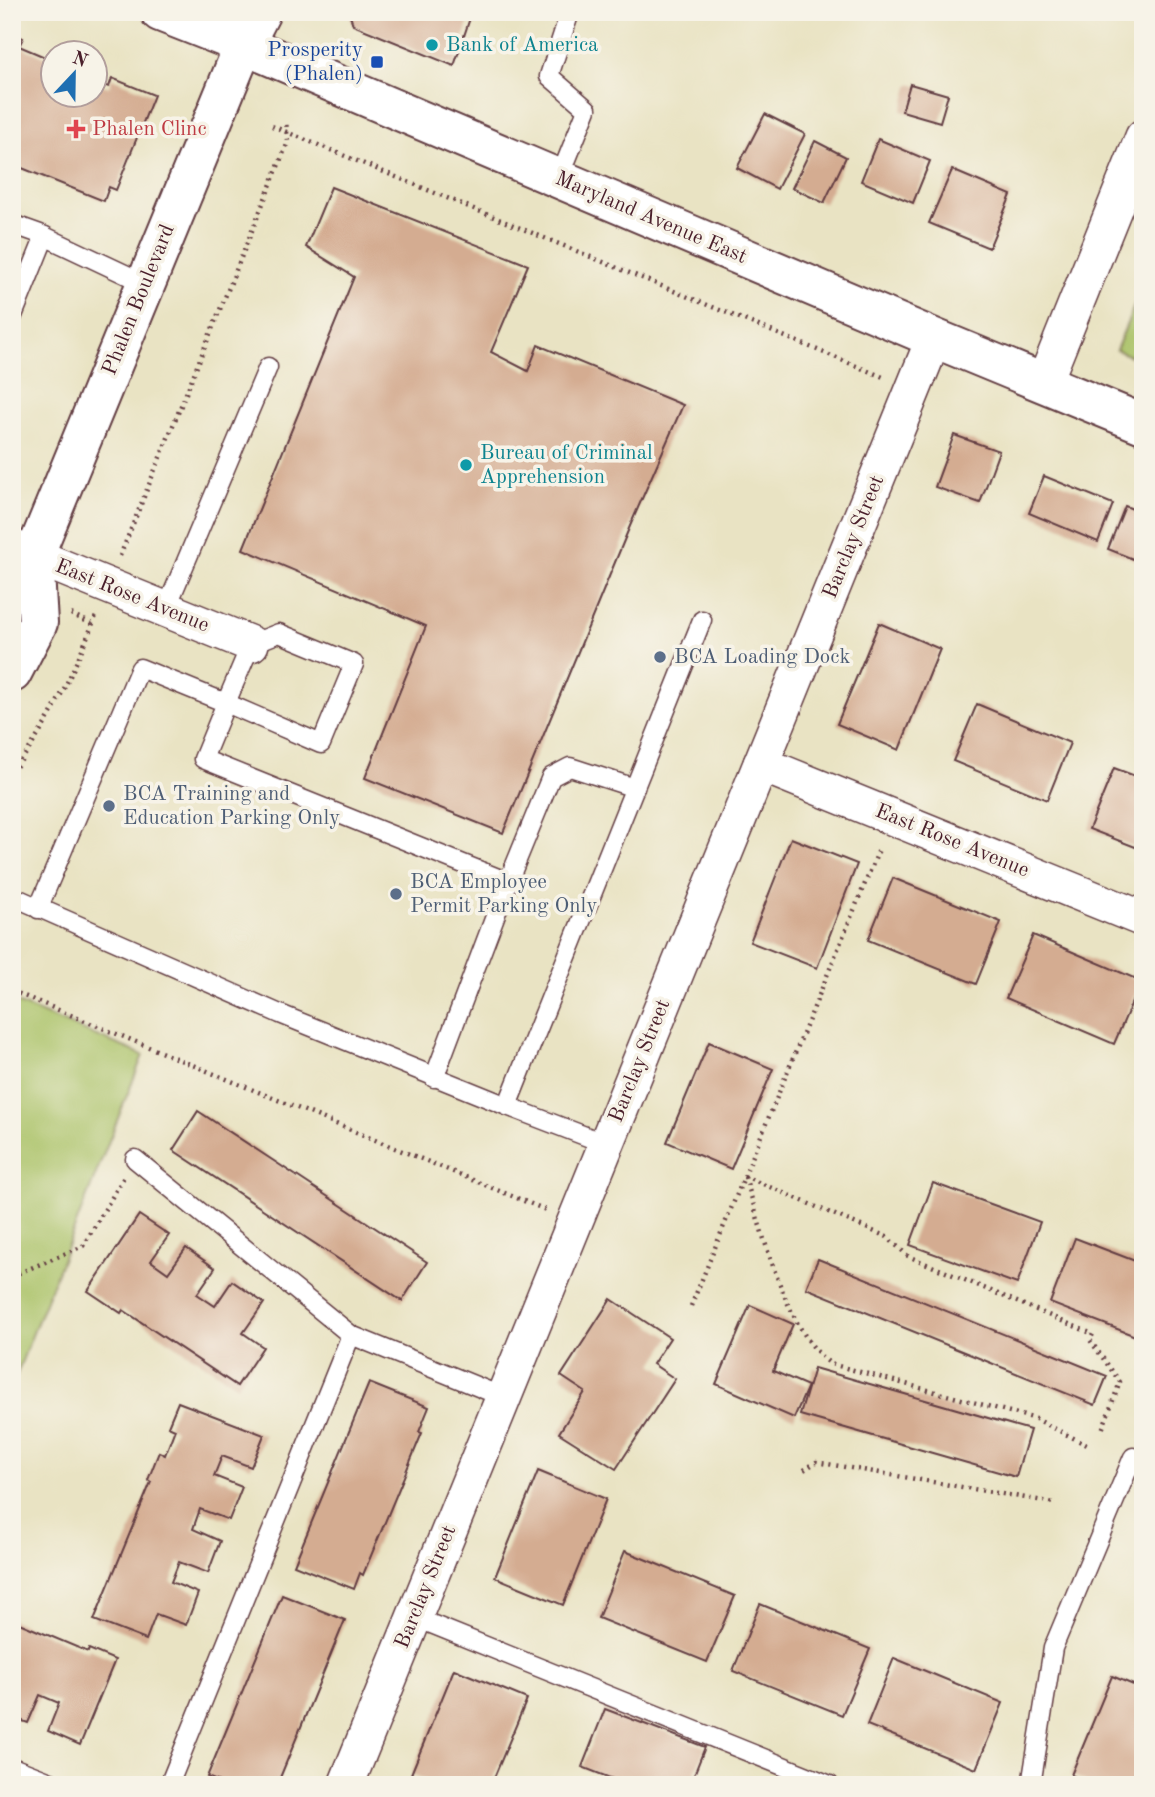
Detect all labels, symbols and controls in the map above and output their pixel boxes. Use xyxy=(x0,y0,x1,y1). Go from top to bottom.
place label: Bank of America xyxy=(446,35,598,56)
marker: Bank of America xyxy=(424,37,440,53)
north arrow xyxy=(38,38,108,108)
place label: Prosperity (Phalen) xyxy=(267,40,363,85)
text: N xyxy=(69,49,90,72)
marker: Prosperity (Phalen) xyxy=(369,54,385,70)
marker: Phalen Clinc xyxy=(66,119,86,139)
place label: Phalen Clinc xyxy=(92,119,207,140)
street label: Maryland Avenue East xyxy=(552,168,750,268)
street label: Phalen Boulevard xyxy=(99,222,179,378)
place label: Bureau of Criminal Apprehension xyxy=(480,443,653,488)
marker: Bureau of Criminal Apprehension xyxy=(458,457,474,473)
street label: Barclay Street xyxy=(820,472,888,602)
street label: East Rose Avenue xyxy=(52,556,212,636)
place label: BCA Loading Dock xyxy=(674,647,850,668)
marker: BCA Loading Dock xyxy=(652,649,668,665)
place label: BCA Training and Education Parking Only xyxy=(123,784,340,829)
marker: BCA Training and Education Parking Only xyxy=(101,798,117,814)
street label: East Rose Avenue xyxy=(872,801,1032,881)
place label: BCA Employee Permit Parking Only xyxy=(410,872,597,917)
marker: BCA Employee Permit Parking Only xyxy=(388,886,404,902)
street label: Barclay Street xyxy=(606,996,674,1126)
street label: Barclay Street xyxy=(392,1522,460,1652)

